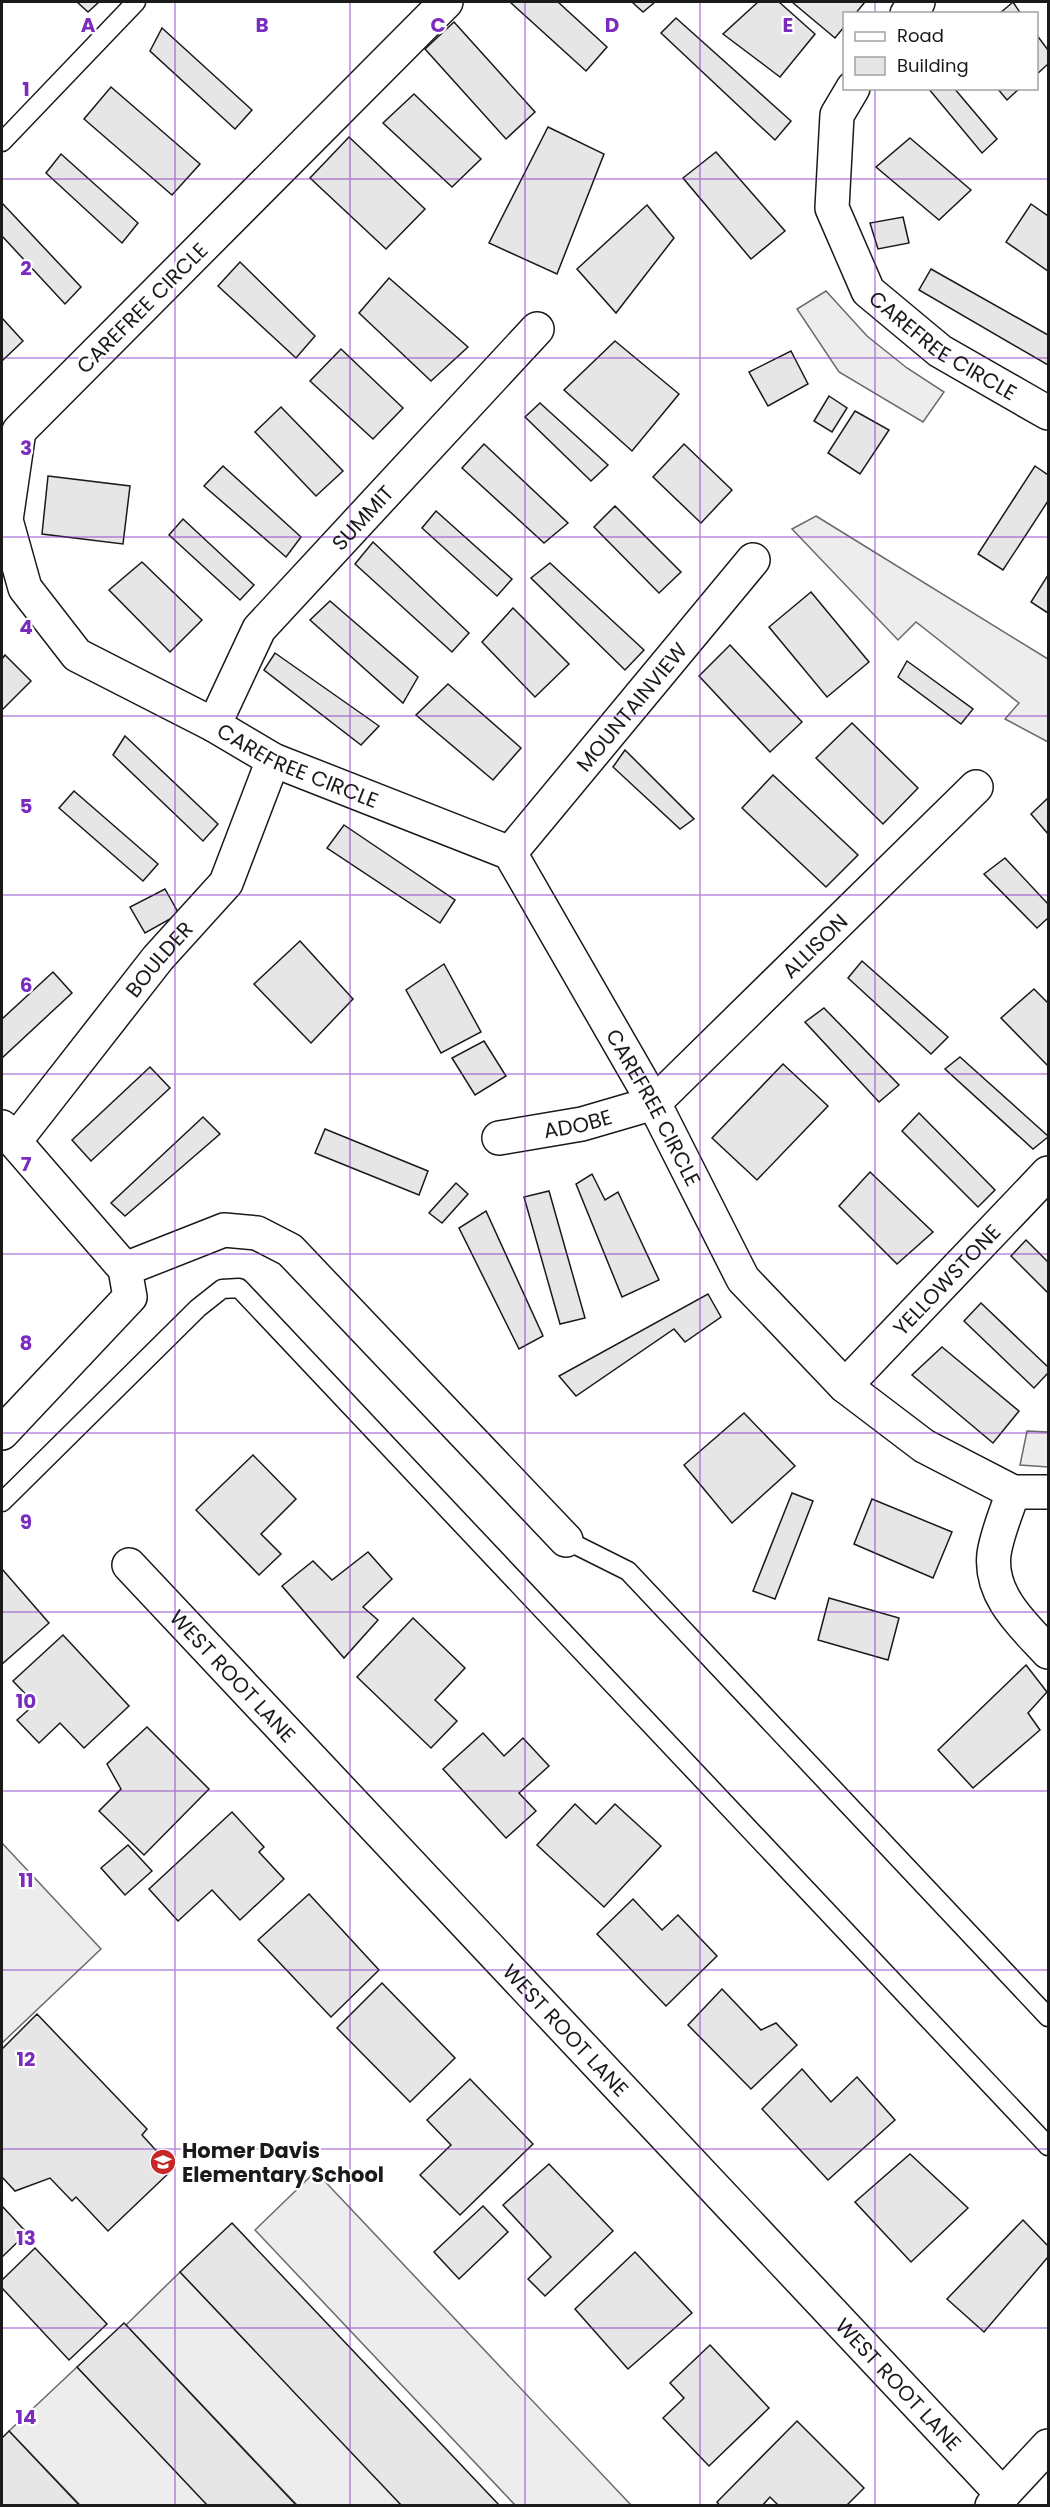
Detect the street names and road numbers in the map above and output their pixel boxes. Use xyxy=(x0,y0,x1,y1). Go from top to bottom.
street label: CAREFREE CIRCLE xyxy=(70,236,214,380)
street label: CAREFREE CIRCLE xyxy=(863,283,1022,407)
street label: SUMMIT xyxy=(325,479,400,556)
street label: MOUNTAINVIEW xyxy=(569,636,694,777)
street label: CAREFREE CIRCLE xyxy=(212,716,383,815)
street label: ALLISON xyxy=(775,907,854,984)
street label: BOULDER xyxy=(118,915,199,1003)
street label: CAREFREE CIRCLE xyxy=(600,1023,708,1191)
street label: ADOBE xyxy=(541,1102,615,1145)
street label: YELLOWSTONE xyxy=(886,1217,1007,1342)
street label: WEST ROOT LANE xyxy=(164,1603,303,1748)
street label: WEST ROOT LANE xyxy=(496,1957,635,2103)
street label: WEST ROOT LANE xyxy=(829,2311,968,2457)

